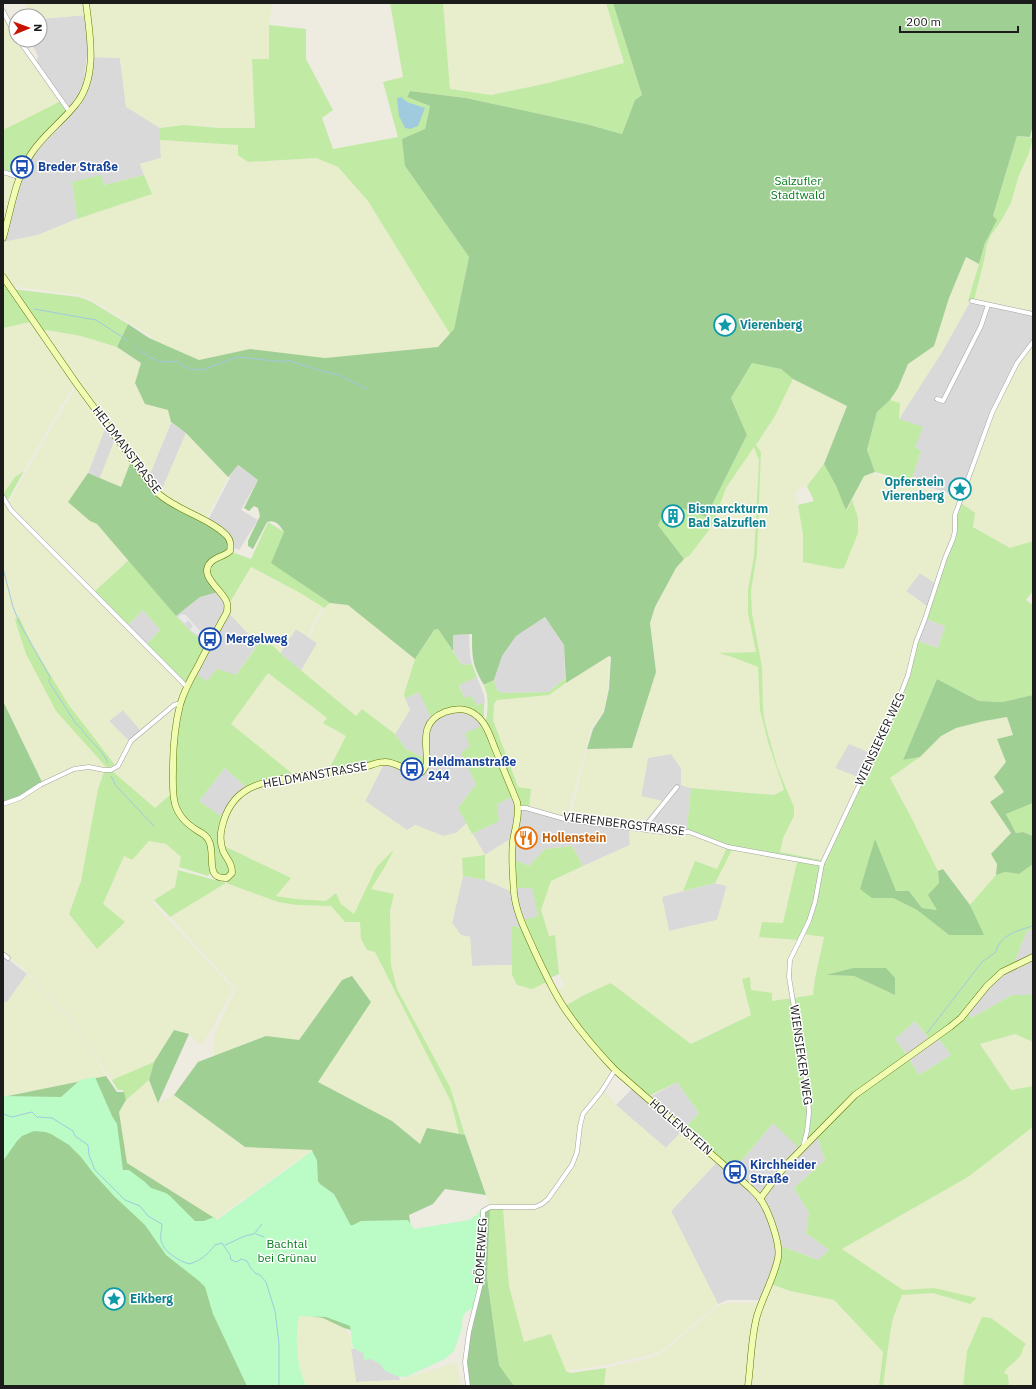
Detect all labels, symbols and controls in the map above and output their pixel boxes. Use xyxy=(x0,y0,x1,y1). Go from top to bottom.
north arrow xyxy=(8,8,48,48)
scale bar xyxy=(900,8,1018,34)
text: 200 m xyxy=(906,14,941,29)
text: N xyxy=(31,24,45,32)
bus stop icon: Breder Straße xyxy=(9,154,35,180)
place label: Breder Straße xyxy=(38,159,118,174)
park label: Salzufler Stadtwald xyxy=(771,173,825,202)
place icon: Vierenberg xyxy=(712,312,738,338)
place label: Vierenberg xyxy=(740,317,802,332)
street label: HELDMANSTRASSE xyxy=(90,403,165,496)
place label: Opferstein Vierenberg xyxy=(882,474,944,503)
place icon: Opferstein Vierenberg xyxy=(947,476,973,502)
place label: Bismarckturm Bad Salzuflen xyxy=(688,501,768,530)
building icon: Bismarckturm Bad Salzuflen xyxy=(660,503,686,529)
bus stop icon: Mergelweg xyxy=(197,626,223,652)
place label: Mergelweg xyxy=(226,631,288,646)
street label: WIENSIEKER WEG xyxy=(851,690,908,788)
place label: Heldmanstraße 244 xyxy=(428,754,516,783)
bus stop icon: Heldmanstraße 244 xyxy=(399,756,425,782)
street label: HELDMANSTRASSE xyxy=(262,758,368,791)
street label: VIERENBERGSTRASSE xyxy=(562,809,686,838)
restaurant icon: Hollenstein xyxy=(513,825,539,851)
place label: Hollenstein xyxy=(542,830,606,845)
street label: WIENSIEKER WEG xyxy=(787,1004,816,1106)
street label: HOLLENSTEIN xyxy=(647,1095,716,1158)
place label: Kirchheider Straße xyxy=(750,1157,816,1186)
bus stop icon: Kirchheider Straße xyxy=(722,1159,748,1185)
street label: RÖMERWEG xyxy=(471,1217,490,1285)
park label: Bachtal bei Grünau xyxy=(258,1236,316,1265)
place icon: Eikberg xyxy=(101,1286,127,1312)
place label: Eikberg xyxy=(130,1291,173,1306)

